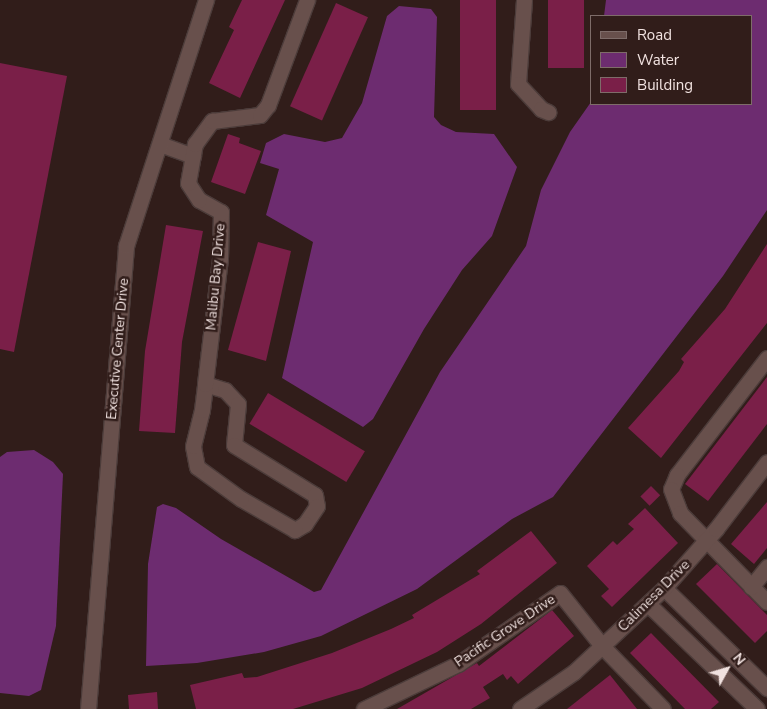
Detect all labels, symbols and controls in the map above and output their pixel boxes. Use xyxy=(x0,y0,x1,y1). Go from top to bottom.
legend xyxy=(590,15,752,105)
text: Road xyxy=(637,25,672,45)
text: Water xyxy=(637,50,679,70)
text: Building xyxy=(637,75,693,95)
street label: Malibu Bay Drive xyxy=(203,223,229,331)
street label: Executive Center Drive xyxy=(103,278,133,420)
street label: Calimesa Drive xyxy=(615,557,693,635)
street label: Pacific Grove Drive xyxy=(452,591,558,671)
north arrow xyxy=(702,644,752,694)
text: N xyxy=(728,649,750,669)

